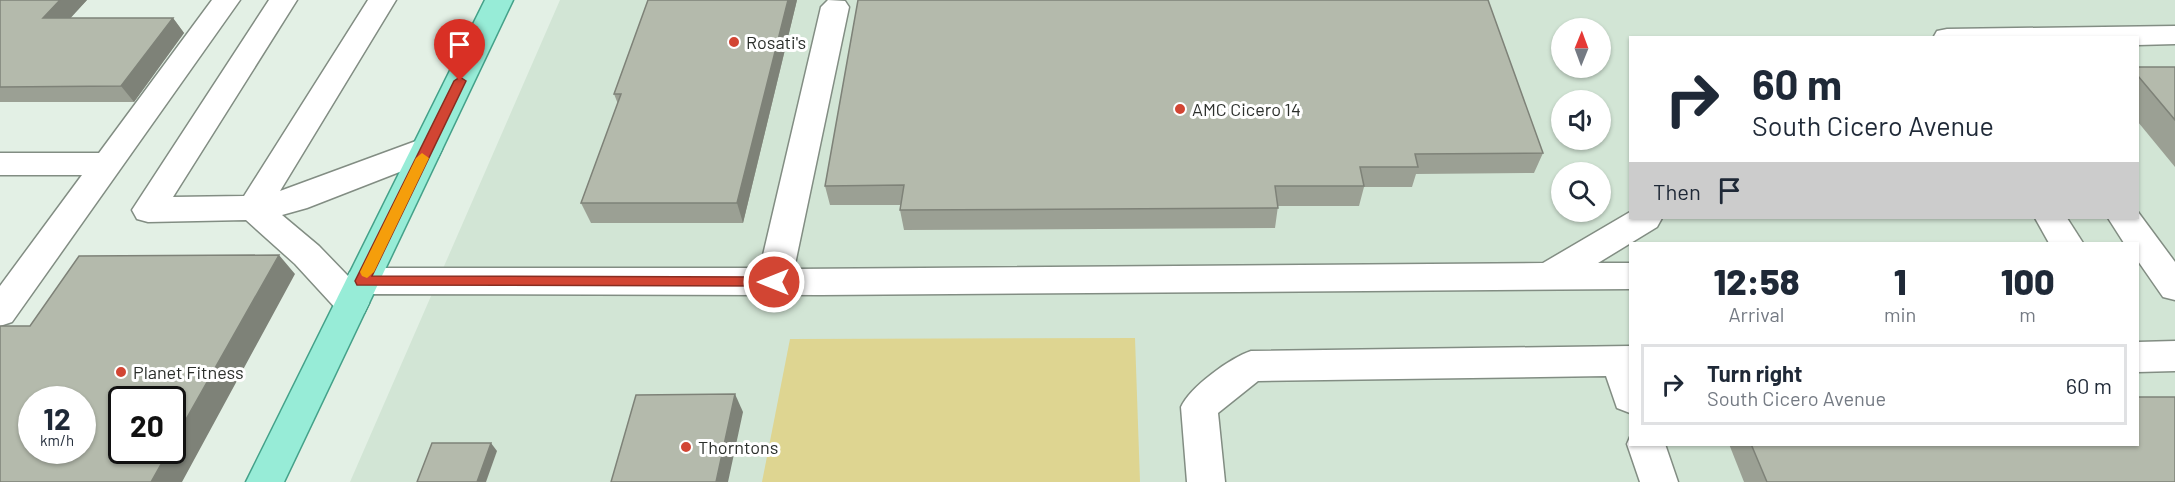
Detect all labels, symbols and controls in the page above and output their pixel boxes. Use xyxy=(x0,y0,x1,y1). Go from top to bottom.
north arrow xyxy=(1551,18,1611,78)
map controls xyxy=(1551,18,1611,222)
pin xyxy=(434,19,485,81)
icon: arrive xyxy=(443,28,476,61)
place label: Rosati's xyxy=(746,31,806,53)
marker: Rosati's xyxy=(727,35,741,49)
text: 60 m xyxy=(1752,58,1842,108)
icon: right xyxy=(1653,60,1731,138)
button: sound xyxy=(1551,90,1611,150)
place label: AMC Cicero 14 xyxy=(1192,98,1301,120)
marker: AMC Cicero 14 xyxy=(1173,102,1187,116)
text: South Cicero Avenue xyxy=(1752,109,1994,141)
button: search xyxy=(1551,162,1611,222)
icon: arrive xyxy=(1713,174,1746,207)
text: Then xyxy=(1653,178,1701,204)
position arrow xyxy=(742,250,806,314)
text: 12:58 xyxy=(1713,259,1800,302)
text: 1 xyxy=(1894,259,1906,302)
text: 100 xyxy=(2001,259,2055,302)
text: Arrival xyxy=(1728,302,1784,326)
text: min xyxy=(1884,302,1916,326)
text: m xyxy=(2019,302,2036,326)
text: Turn right xyxy=(1707,360,1802,386)
place label: Planet Fitness xyxy=(133,361,244,383)
marker: Planet Fitness xyxy=(114,365,128,379)
icon: right xyxy=(1656,368,1689,401)
text: 60 m xyxy=(2066,372,2112,398)
speed limit sign: 20 xyxy=(108,386,186,464)
text: South Cicero Avenue xyxy=(1707,386,1886,410)
text: 12 xyxy=(43,400,71,436)
text: km/h xyxy=(40,431,74,449)
place label: Thorntons xyxy=(698,436,778,458)
marker: Thorntons xyxy=(679,440,693,454)

